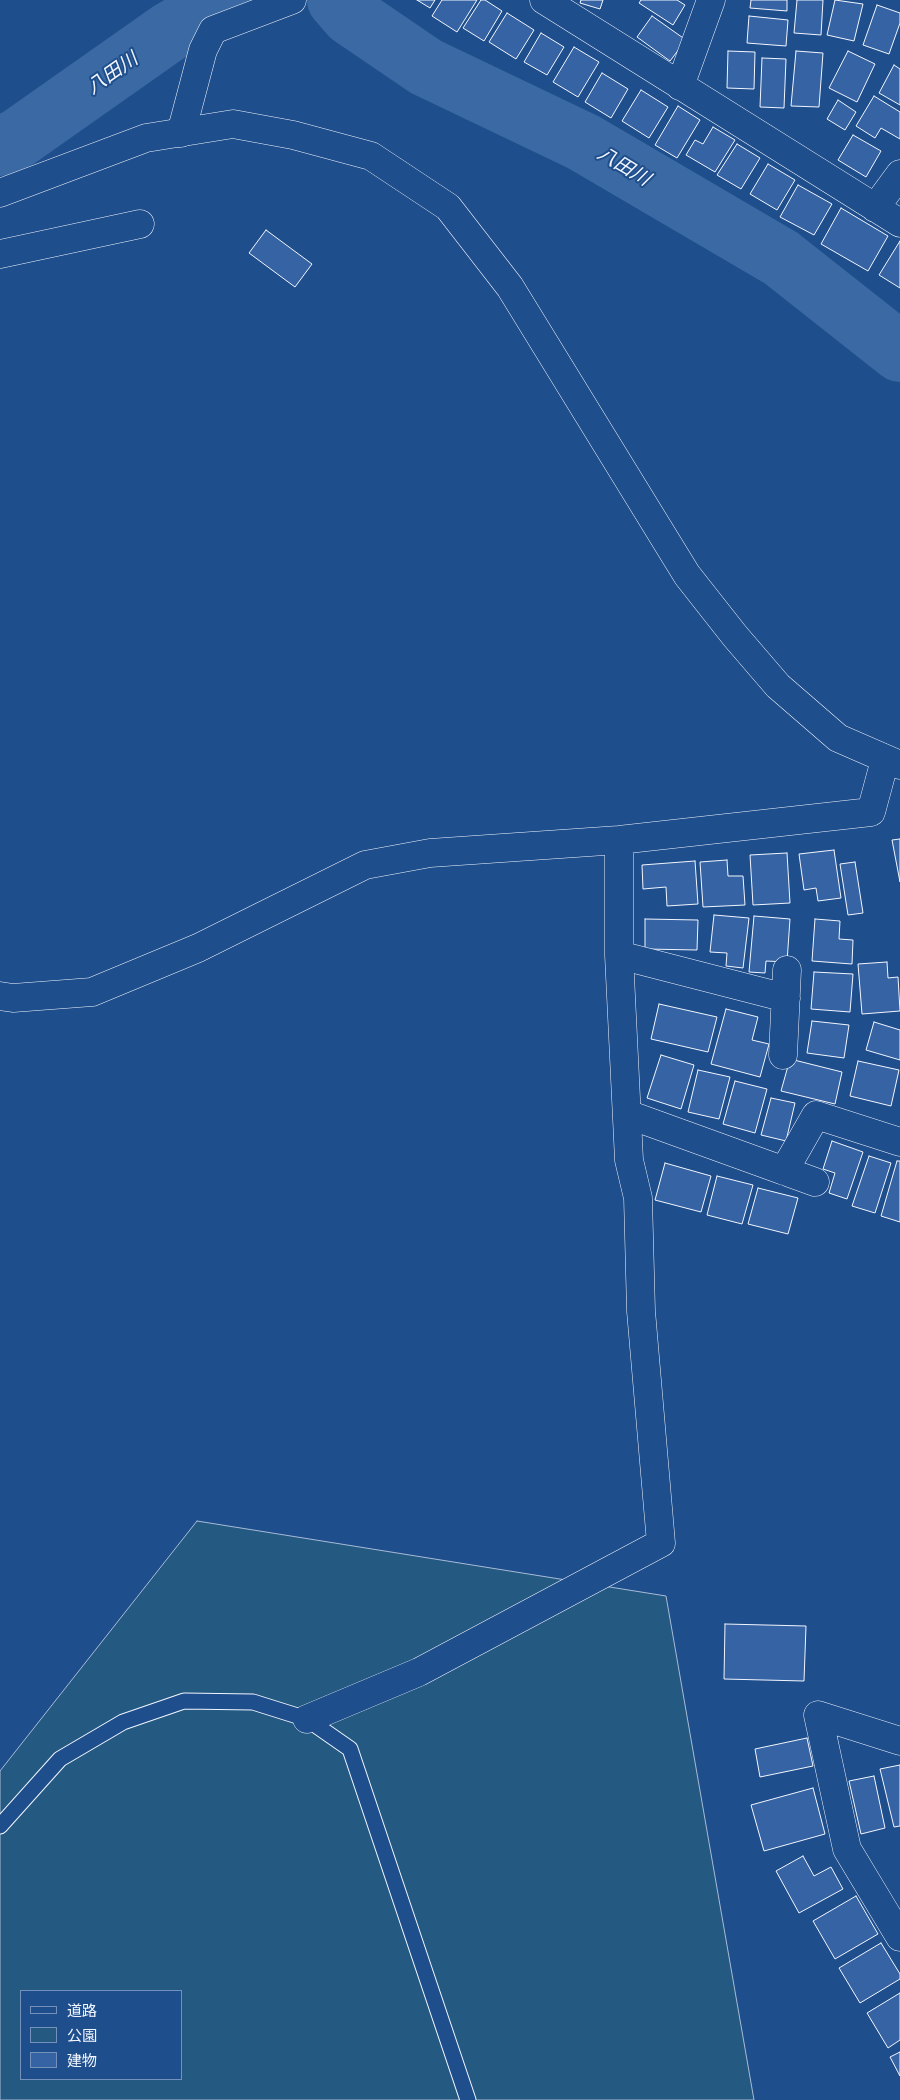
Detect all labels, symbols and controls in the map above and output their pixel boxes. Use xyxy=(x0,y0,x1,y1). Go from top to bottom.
water label: 八田川 xyxy=(82,47,142,99)
water label: 八田川 xyxy=(594,142,654,190)
legend xyxy=(20,1990,182,2080)
text: 道路 xyxy=(67,2002,97,2019)
text: 公園 xyxy=(67,2027,97,2044)
text: 建物 xyxy=(67,2052,97,2069)

